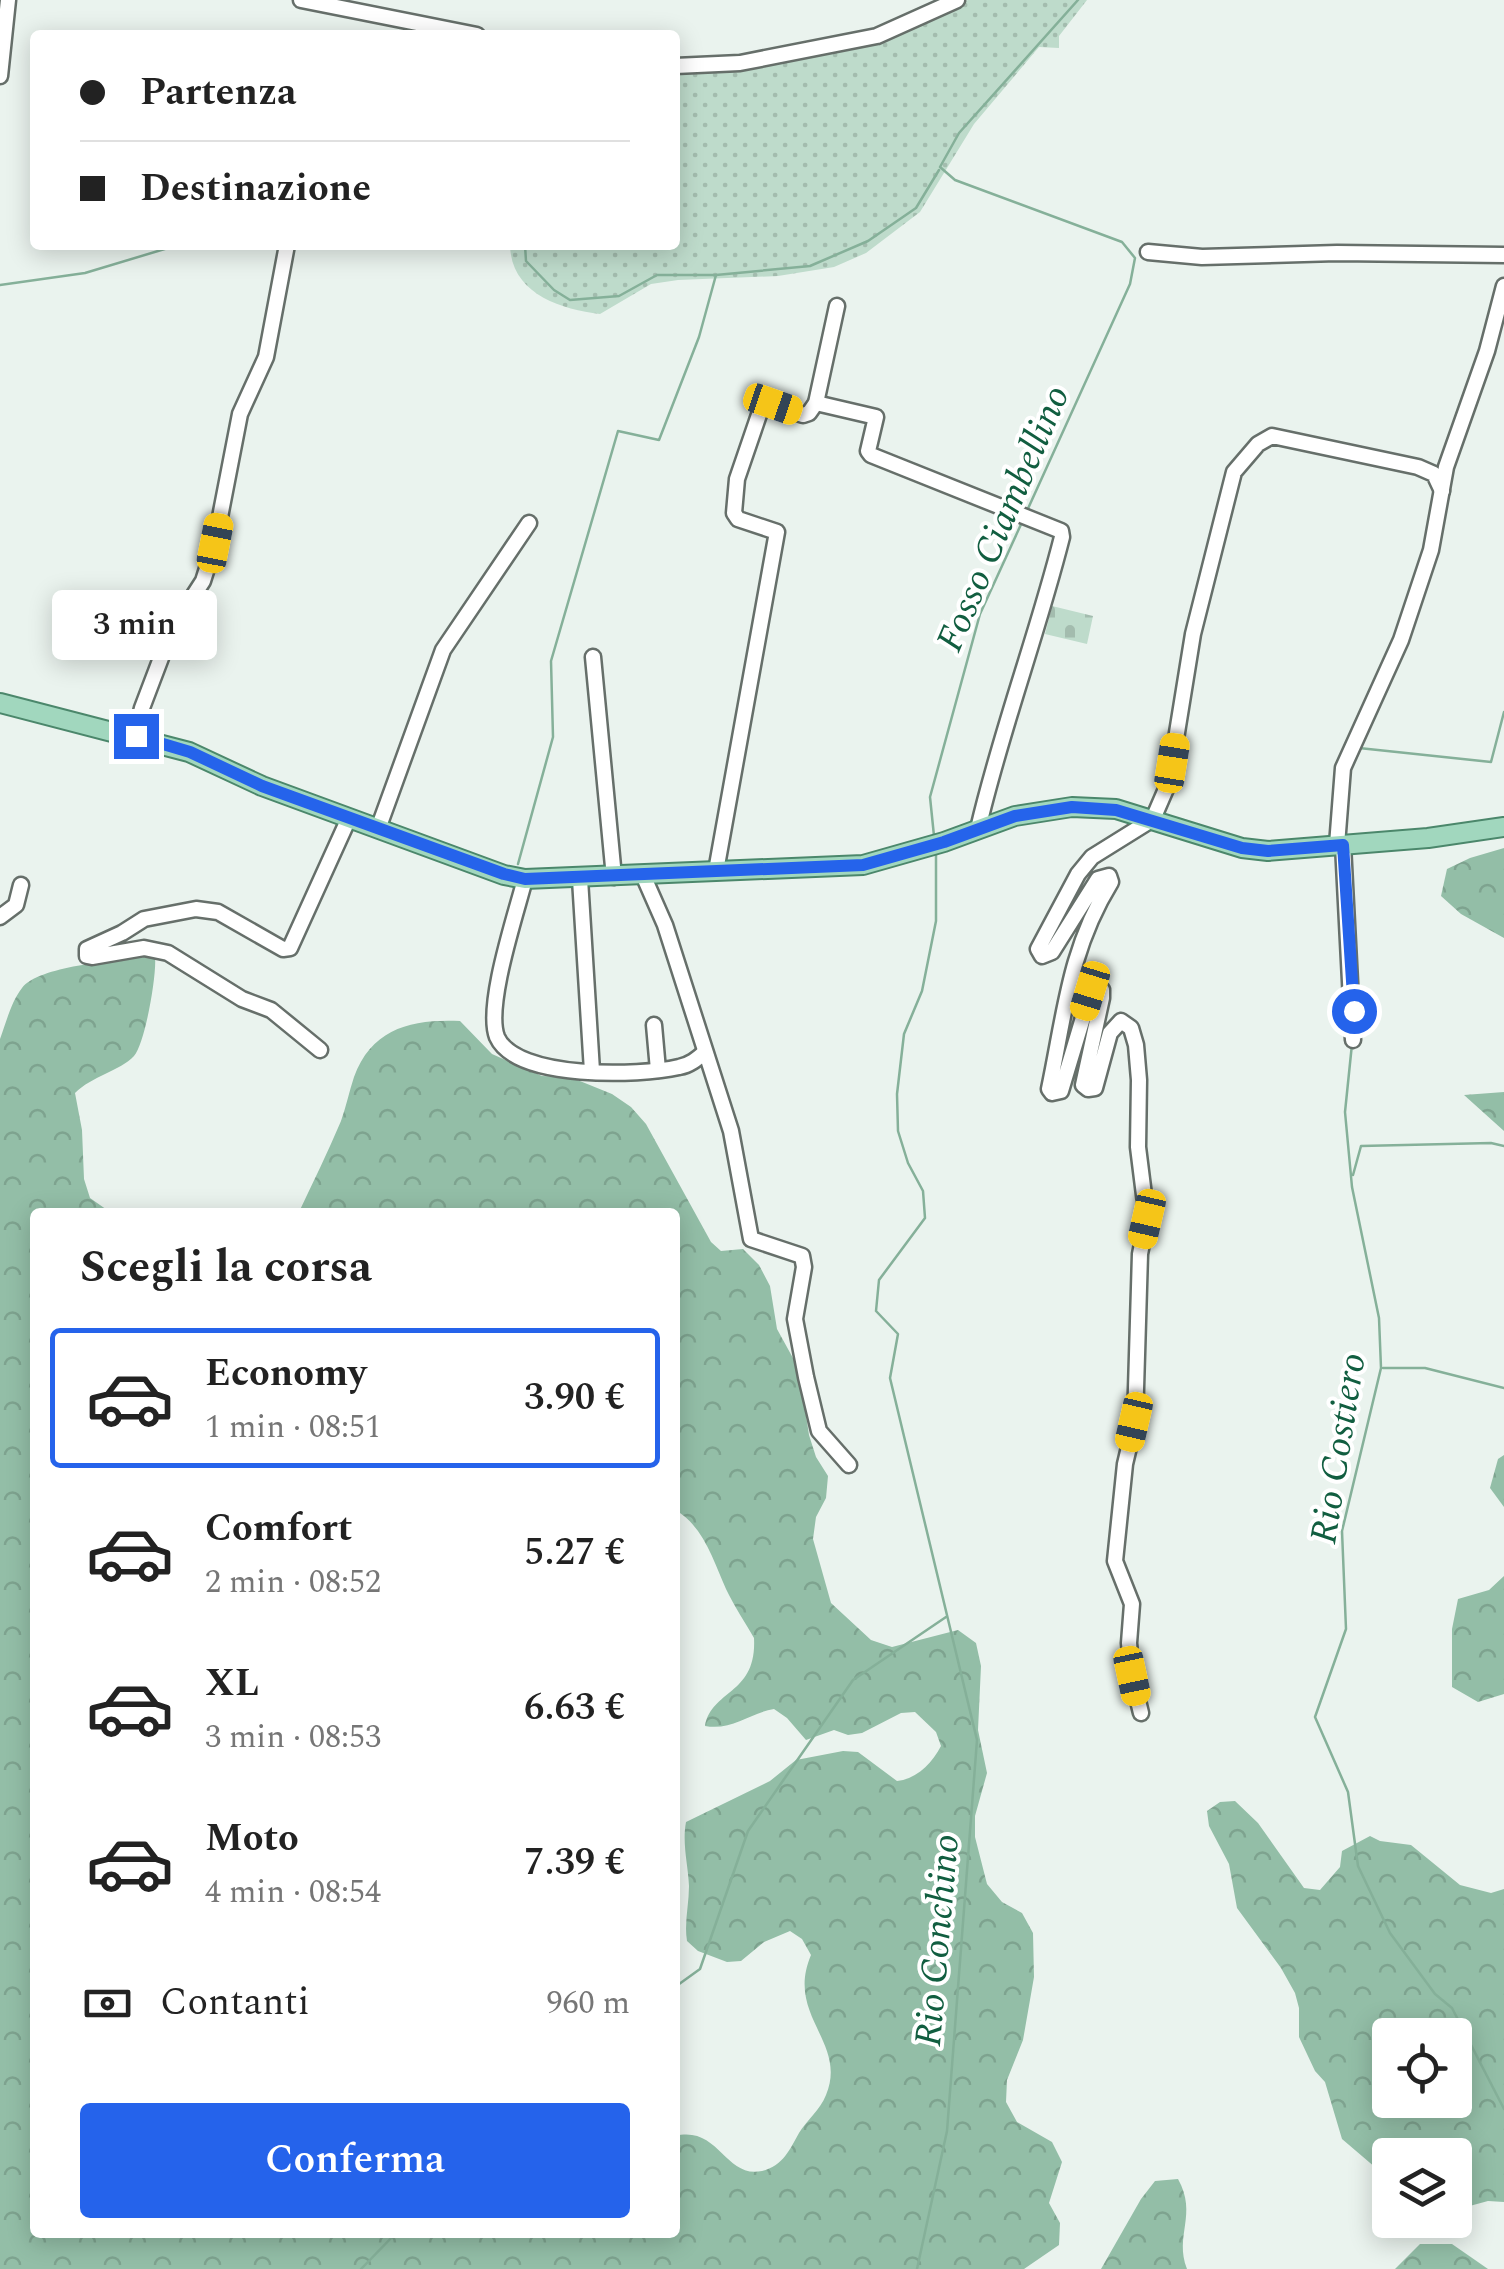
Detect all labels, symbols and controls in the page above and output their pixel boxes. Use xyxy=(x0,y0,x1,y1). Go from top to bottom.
text: Partenza xyxy=(140,64,297,122)
text: Destinazione xyxy=(140,160,371,218)
water label: Fosso Ciambellino xyxy=(922,376,1086,661)
car xyxy=(740,380,806,428)
car xyxy=(195,511,235,575)
callout: 3 min xyxy=(54,591,218,661)
text: 3 min xyxy=(93,600,176,649)
route end xyxy=(114,714,159,759)
car xyxy=(1152,731,1192,795)
car xyxy=(1067,958,1113,1024)
route start xyxy=(1332,989,1377,1034)
car xyxy=(1126,1186,1168,1252)
text: Scegli la corsa xyxy=(80,1233,372,1302)
text: Economy xyxy=(205,1345,366,1403)
water label: Rio Costiero xyxy=(1295,1349,1383,1548)
icon: car xyxy=(85,1353,175,1443)
text: 3.90 € xyxy=(524,1369,625,1427)
car xyxy=(1113,1389,1155,1455)
text: 1 min · 08:51 xyxy=(205,1403,381,1452)
text: Comfort xyxy=(205,1500,352,1558)
icon: car xyxy=(85,1508,175,1598)
text: 5.27 € xyxy=(524,1524,625,1582)
text: 2 min · 08:52 xyxy=(205,1558,381,1607)
car xyxy=(1111,1644,1153,1708)
text: XL xyxy=(205,1655,259,1713)
icon: car xyxy=(85,1663,175,1753)
text: 6.63 € xyxy=(524,1679,625,1737)
text: 3 min · 08:53 xyxy=(205,1713,381,1762)
text: Moto xyxy=(205,1810,299,1868)
icon: car xyxy=(85,1818,175,1908)
water label: Rio Conchino xyxy=(900,1831,976,2049)
text: 7.39 € xyxy=(524,1834,625,1892)
text: 4 min · 08:54 xyxy=(205,1868,381,1917)
text: Contanti xyxy=(160,1974,310,2032)
icon: cash xyxy=(80,1976,135,2031)
text: 960 m xyxy=(546,1979,630,2028)
map controls xyxy=(1372,2018,1472,2238)
button: locate xyxy=(1372,2018,1472,2118)
button: Conferma xyxy=(80,2103,630,2218)
button: layers xyxy=(1372,2138,1472,2238)

